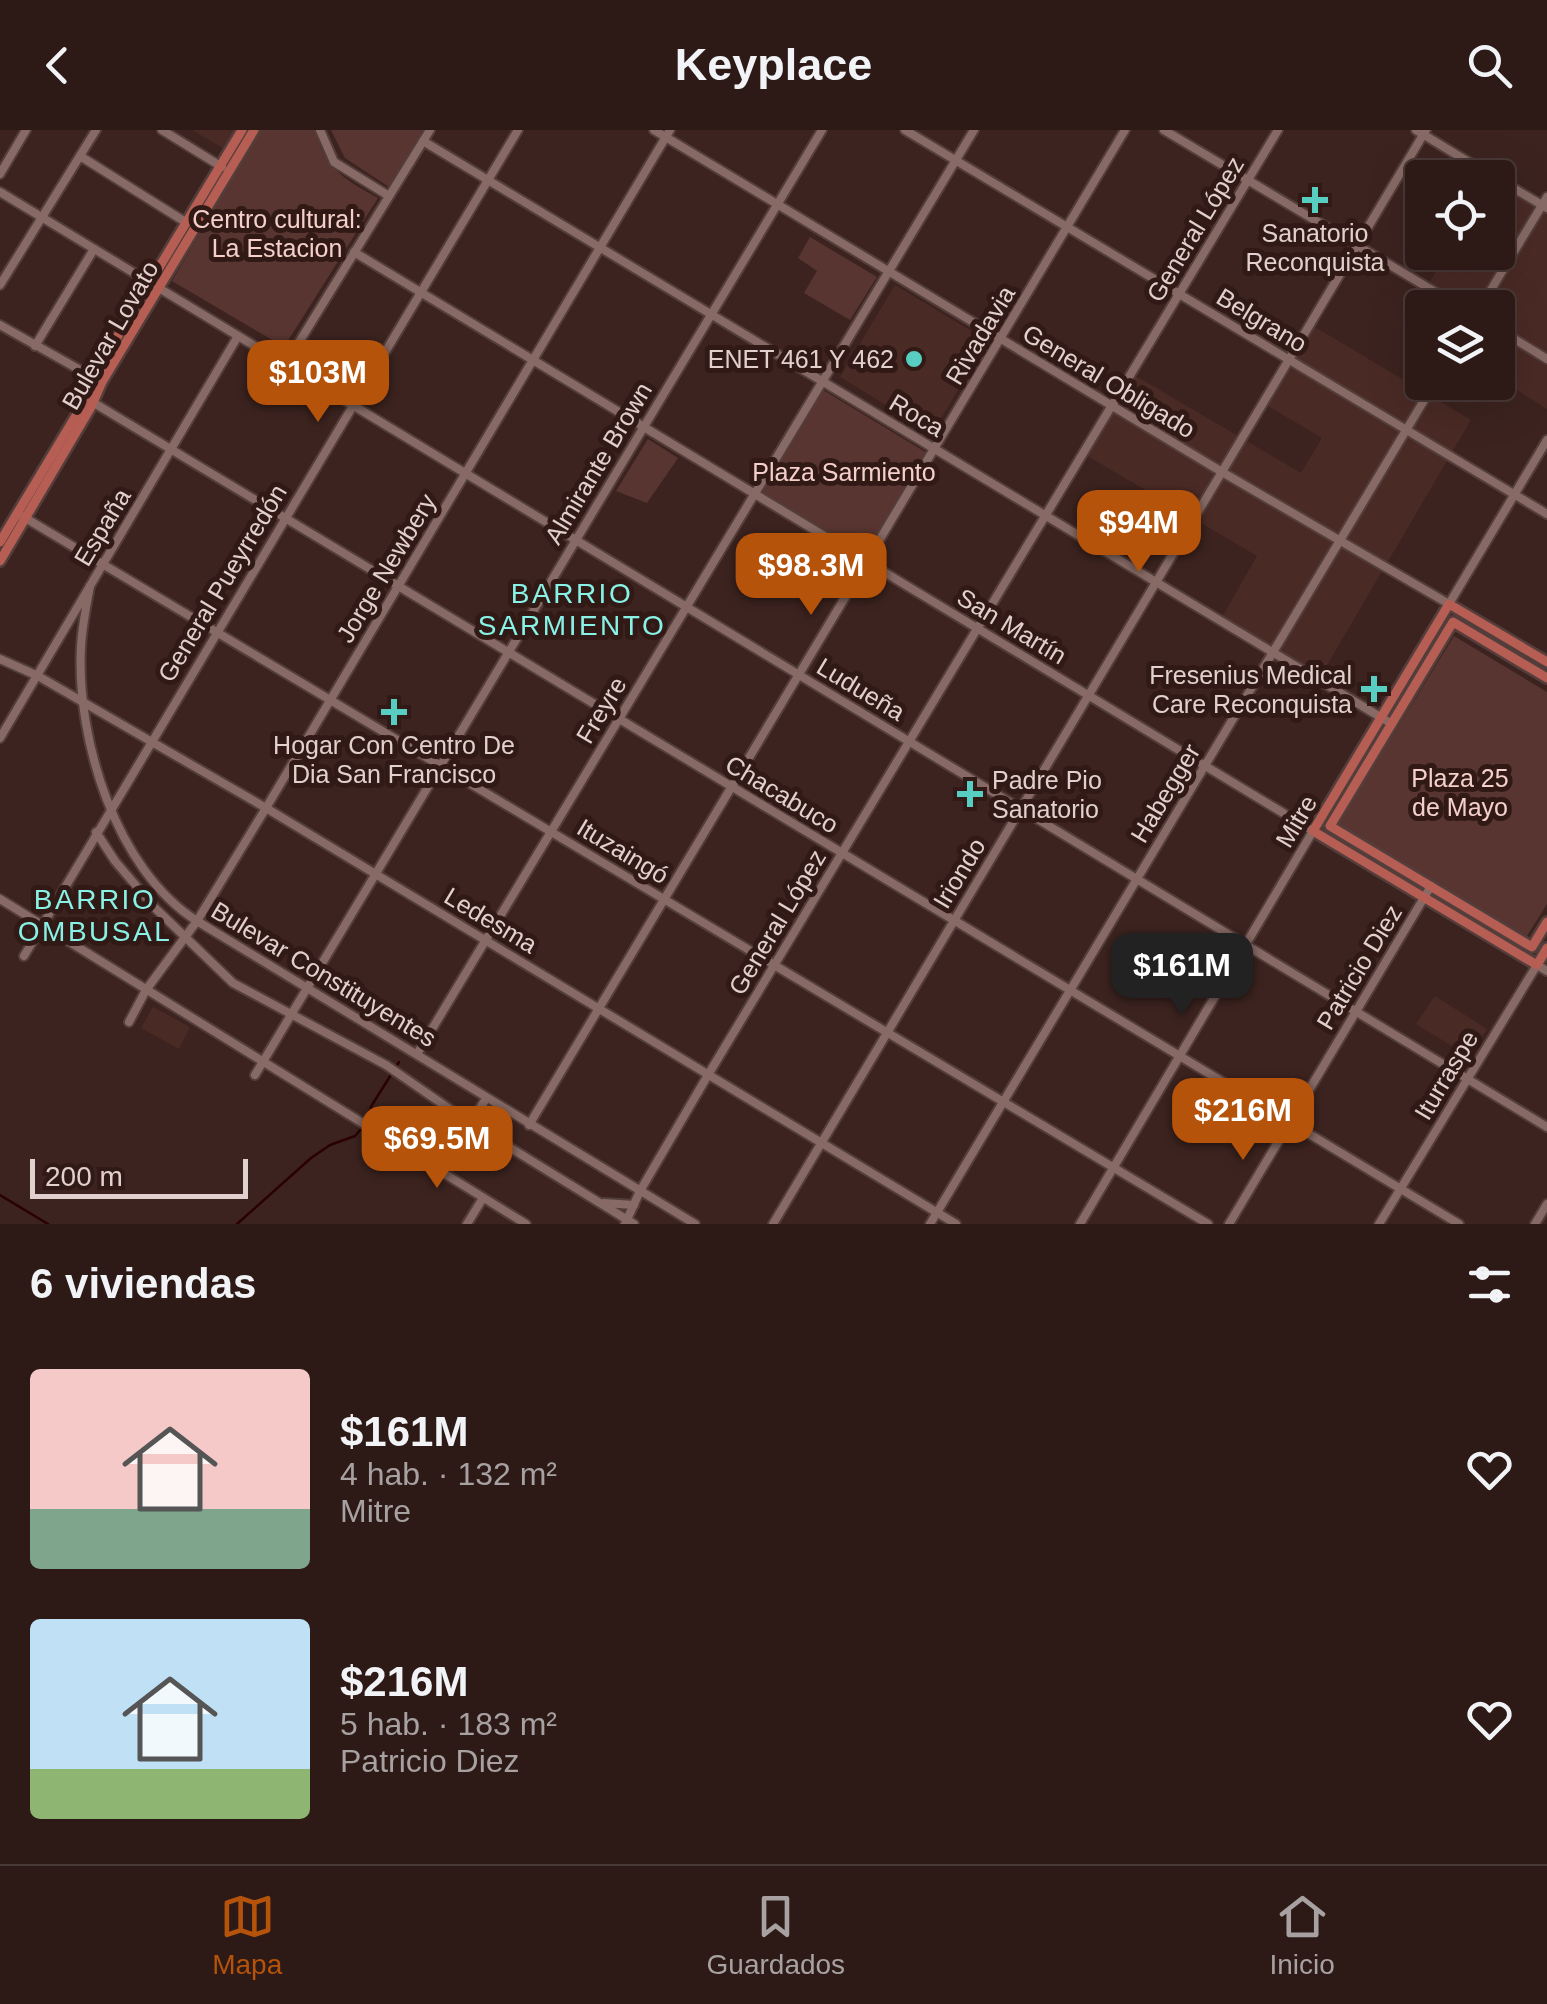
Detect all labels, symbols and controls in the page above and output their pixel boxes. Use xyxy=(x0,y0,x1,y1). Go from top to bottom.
icon: back xyxy=(30,38,85,93)
icon: search xyxy=(1462,38,1517,93)
text: Keyplace xyxy=(675,39,872,90)
street label: General López xyxy=(1141,151,1249,307)
map controls xyxy=(1405,160,1515,400)
button: locate xyxy=(1405,160,1515,270)
marker: Sanatorio Reconquista xyxy=(1302,187,1328,213)
park label: Centro cultural: La Estacion xyxy=(192,205,362,262)
place label: Sanatorio Reconquista xyxy=(1246,219,1385,276)
street label: Bulevar Lovato xyxy=(56,256,164,414)
street label: Rivadavia xyxy=(940,281,1020,389)
street label: Belgrano xyxy=(1212,282,1312,358)
button: layers xyxy=(1405,290,1515,400)
street label: General Obligado xyxy=(1018,319,1200,443)
pin: $103M xyxy=(248,340,388,425)
place label: ENET 461 Y 462 xyxy=(708,345,894,373)
marker: ENET 461 Y 462 xyxy=(903,348,925,370)
text: $103M xyxy=(269,354,367,390)
street label: Almirante Brown xyxy=(539,377,657,549)
street label: Roca xyxy=(885,388,949,442)
park label: Plaza Sarmiento xyxy=(752,458,936,486)
street label: General Pueyrredón xyxy=(152,479,292,687)
street label: España xyxy=(68,483,136,571)
street label: Jorge Newbery xyxy=(331,488,442,647)
pin: $94M xyxy=(1080,490,1198,575)
text: $94M xyxy=(1099,504,1179,540)
pin: $98.3M xyxy=(730,533,892,618)
text: $98.3M xyxy=(758,547,864,583)
district label: BARRIO SARMIENTO xyxy=(478,578,666,641)
street label: San Martín xyxy=(952,583,1072,669)
street label: Ludueña xyxy=(812,652,910,726)
place label: Fresenius Medical Care Reconquista xyxy=(1149,661,1352,718)
street label: Freyre xyxy=(570,672,632,748)
marker: Fresenius Medical Care Reconquista xyxy=(1361,676,1387,702)
marker: Hogar Con Centro De Dia San Francisco xyxy=(381,699,407,725)
place label: Hogar Con Centro De Dia San Francisco xyxy=(273,731,515,788)
street label: Habegger xyxy=(1125,739,1205,847)
street label: Chacabuco xyxy=(721,749,843,839)
park label: Plaza 25 de Mayo xyxy=(1411,764,1509,821)
place label: Padre Pio Sanatorio xyxy=(992,766,1102,823)
marker: Padre Pio Sanatorio xyxy=(957,781,983,807)
street label: Mitre xyxy=(1270,790,1322,852)
street label: Ituzaingó xyxy=(572,813,674,889)
street label: Iriondo xyxy=(927,833,991,913)
street label: General López xyxy=(723,844,831,1000)
street label: Ledesma xyxy=(440,882,542,959)
district label: BARRIO OMBUSAL xyxy=(18,884,172,947)
street label: Bulevar Constituyentes xyxy=(207,896,441,1052)
street label: Patricio Diez xyxy=(1311,900,1407,1034)
pin: $161M xyxy=(1112,933,1252,1018)
text: $161M xyxy=(1133,947,1231,983)
street label: Iturraspe xyxy=(1409,1026,1483,1124)
pin: $216M xyxy=(1173,1078,1313,1163)
text: $216M xyxy=(1194,1092,1292,1128)
pin: $69.5M xyxy=(356,1106,518,1191)
text: $69.5M xyxy=(384,1120,490,1156)
scale bar xyxy=(30,1154,248,1198)
text: 200 m xyxy=(45,1161,123,1192)
icon: filters xyxy=(1462,1257,1517,1312)
text: 6 viviendas xyxy=(30,1260,256,1307)
text: $161M xyxy=(340,1408,468,1455)
icon: home xyxy=(110,1409,230,1529)
icon: heart xyxy=(1462,1442,1517,1497)
text: 4 hab. · 132 m² xyxy=(340,1456,557,1492)
text: Mitre xyxy=(340,1493,411,1529)
text: $216M xyxy=(340,1658,468,1705)
icon: home xyxy=(110,1659,230,1779)
icon: heart xyxy=(1462,1692,1517,1747)
text: 5 hab. · 183 m² xyxy=(340,1706,557,1742)
text: Patricio Diez xyxy=(340,1743,520,1779)
tab: Mapa xyxy=(212,1889,282,1981)
tab: Guardados xyxy=(707,1889,845,1981)
tab: Inicio xyxy=(1269,1889,1335,1981)

